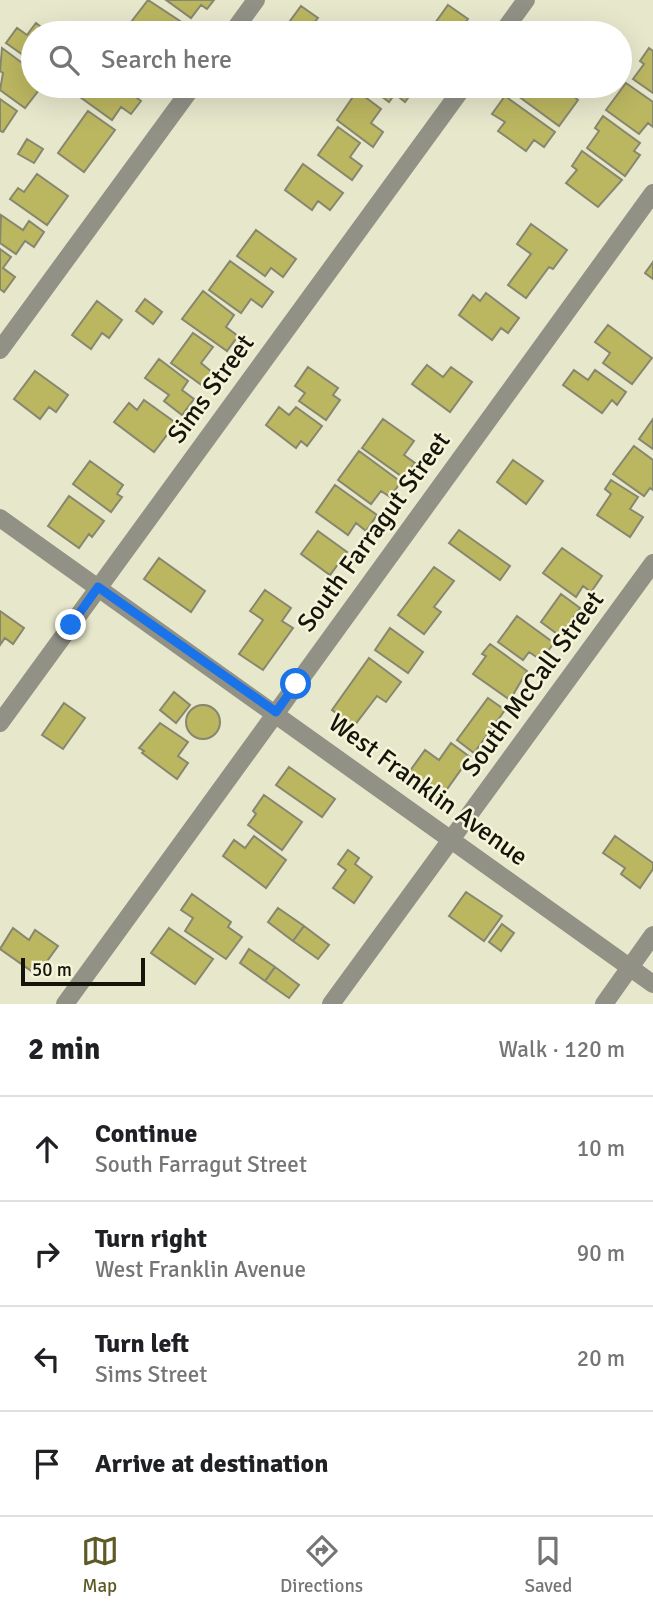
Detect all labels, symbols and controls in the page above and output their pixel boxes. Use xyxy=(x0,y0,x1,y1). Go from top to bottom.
search box xyxy=(21,21,632,98)
icon: search xyxy=(45,41,83,79)
text: Search here xyxy=(101,44,232,76)
street label: Sims Street xyxy=(161,328,261,450)
street label: South Farragut Street xyxy=(291,426,457,638)
street label: South McCall Street xyxy=(455,585,611,783)
route end xyxy=(55,609,86,640)
route start xyxy=(280,668,311,699)
street label: West Franklin Avenue xyxy=(322,707,534,873)
scale bar xyxy=(21,955,145,987)
text: 50 m xyxy=(32,958,72,982)
text: 2 min xyxy=(28,1031,100,1068)
text: Walk · 120 m xyxy=(499,1035,625,1064)
text: Continue xyxy=(95,1118,197,1150)
icon: ahead xyxy=(28,1130,66,1168)
text: 10 m xyxy=(577,1134,625,1163)
text: South Farragut Street xyxy=(95,1150,307,1179)
text: Turn right xyxy=(95,1223,207,1255)
icon: right xyxy=(28,1235,66,1273)
text: 90 m xyxy=(577,1239,625,1268)
text: West Franklin Avenue xyxy=(95,1255,306,1284)
text: Turn left xyxy=(95,1328,189,1360)
icon: left xyxy=(28,1340,66,1378)
text: 20 m xyxy=(577,1344,625,1373)
text: Sims Street xyxy=(95,1360,207,1389)
icon: arrive xyxy=(28,1445,66,1483)
text: Arrive at destination xyxy=(95,1448,328,1480)
tab: Map xyxy=(81,1532,119,1598)
tab: Directions xyxy=(280,1532,363,1598)
tab: Saved xyxy=(524,1532,572,1598)

